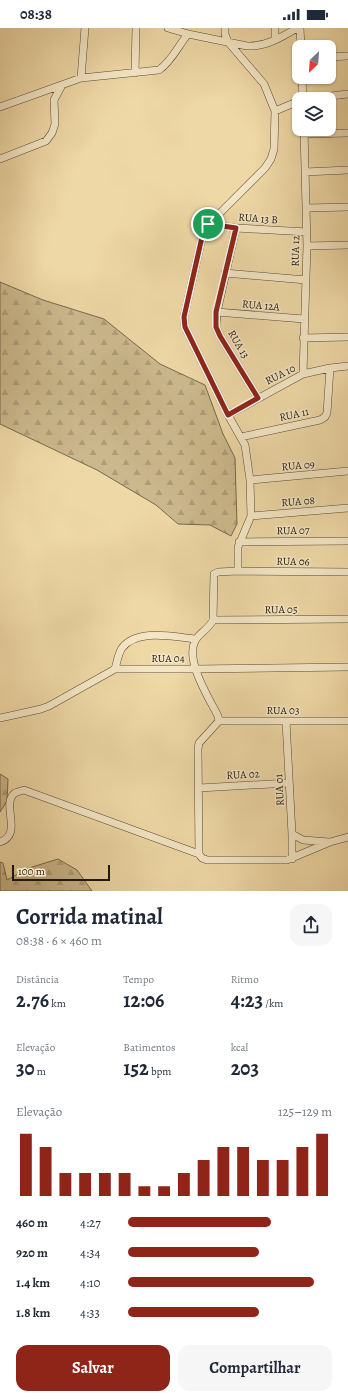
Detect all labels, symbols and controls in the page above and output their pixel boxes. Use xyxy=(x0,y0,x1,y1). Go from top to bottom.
text: 08:38 xyxy=(20,4,52,24)
north arrow xyxy=(292,40,336,84)
map controls xyxy=(292,40,336,136)
button: layers xyxy=(292,92,336,136)
pin xyxy=(191,207,225,241)
street label: RUA 13 B xyxy=(238,210,278,227)
icon: arrive xyxy=(197,213,219,235)
street label: RUA 12 xyxy=(288,235,303,267)
street label: RUA 12A xyxy=(241,296,281,315)
street label: RUA 13 xyxy=(224,327,253,361)
street label: RUA 10 xyxy=(263,360,298,388)
street label: RUA 11 xyxy=(278,404,311,425)
street label: RUA 09 xyxy=(281,457,315,474)
street label: RUA 08 xyxy=(281,493,315,510)
street label: RUA 07 xyxy=(276,523,310,538)
street label: RUA 06 xyxy=(276,554,310,569)
street label: RUA 05 xyxy=(264,602,298,617)
street label: RUA 04 xyxy=(151,651,185,666)
street label: RUA 03 xyxy=(267,703,299,718)
street label: RUA 02 xyxy=(226,766,260,783)
street label: RUA 01 xyxy=(271,773,288,806)
scale bar xyxy=(12,863,110,882)
text: 100 m xyxy=(18,864,45,879)
text: Corrida matinal xyxy=(16,902,163,932)
button: share xyxy=(290,904,332,946)
text: 08:38 · 6 × 460 m xyxy=(16,932,102,949)
text: Distância xyxy=(16,972,59,987)
text: Tempo xyxy=(123,972,154,987)
text: Ritmo xyxy=(231,972,259,987)
text: 2.76 xyxy=(16,987,49,1014)
text: 12:06 xyxy=(123,987,164,1014)
text: 4:23 xyxy=(231,987,263,1014)
text: km xyxy=(49,996,66,1011)
text: /km xyxy=(263,996,284,1011)
text: Elevação xyxy=(16,1040,55,1055)
text: Batimentos xyxy=(123,1040,175,1055)
text: kcal xyxy=(231,1040,248,1055)
text: 30 xyxy=(16,1055,35,1082)
text: 152 xyxy=(123,1055,149,1082)
text: 203 xyxy=(231,1055,259,1082)
text: m xyxy=(35,1064,46,1079)
text: bpm xyxy=(149,1064,171,1079)
text: Elevação xyxy=(16,1103,62,1120)
text: 125–129 m xyxy=(278,1103,332,1120)
text: 460 m xyxy=(16,1214,48,1231)
text: 4:27 xyxy=(80,1214,101,1231)
text: 920 m xyxy=(16,1244,48,1261)
text: 4:34 xyxy=(80,1244,100,1261)
text: 1.4 km xyxy=(16,1274,50,1291)
text: 4:10 xyxy=(80,1274,100,1291)
text: 1.8 km xyxy=(16,1304,50,1321)
text: 4:33 xyxy=(80,1304,100,1321)
button: Salvar xyxy=(16,1345,170,1391)
button: Compartilhar xyxy=(178,1345,332,1391)

